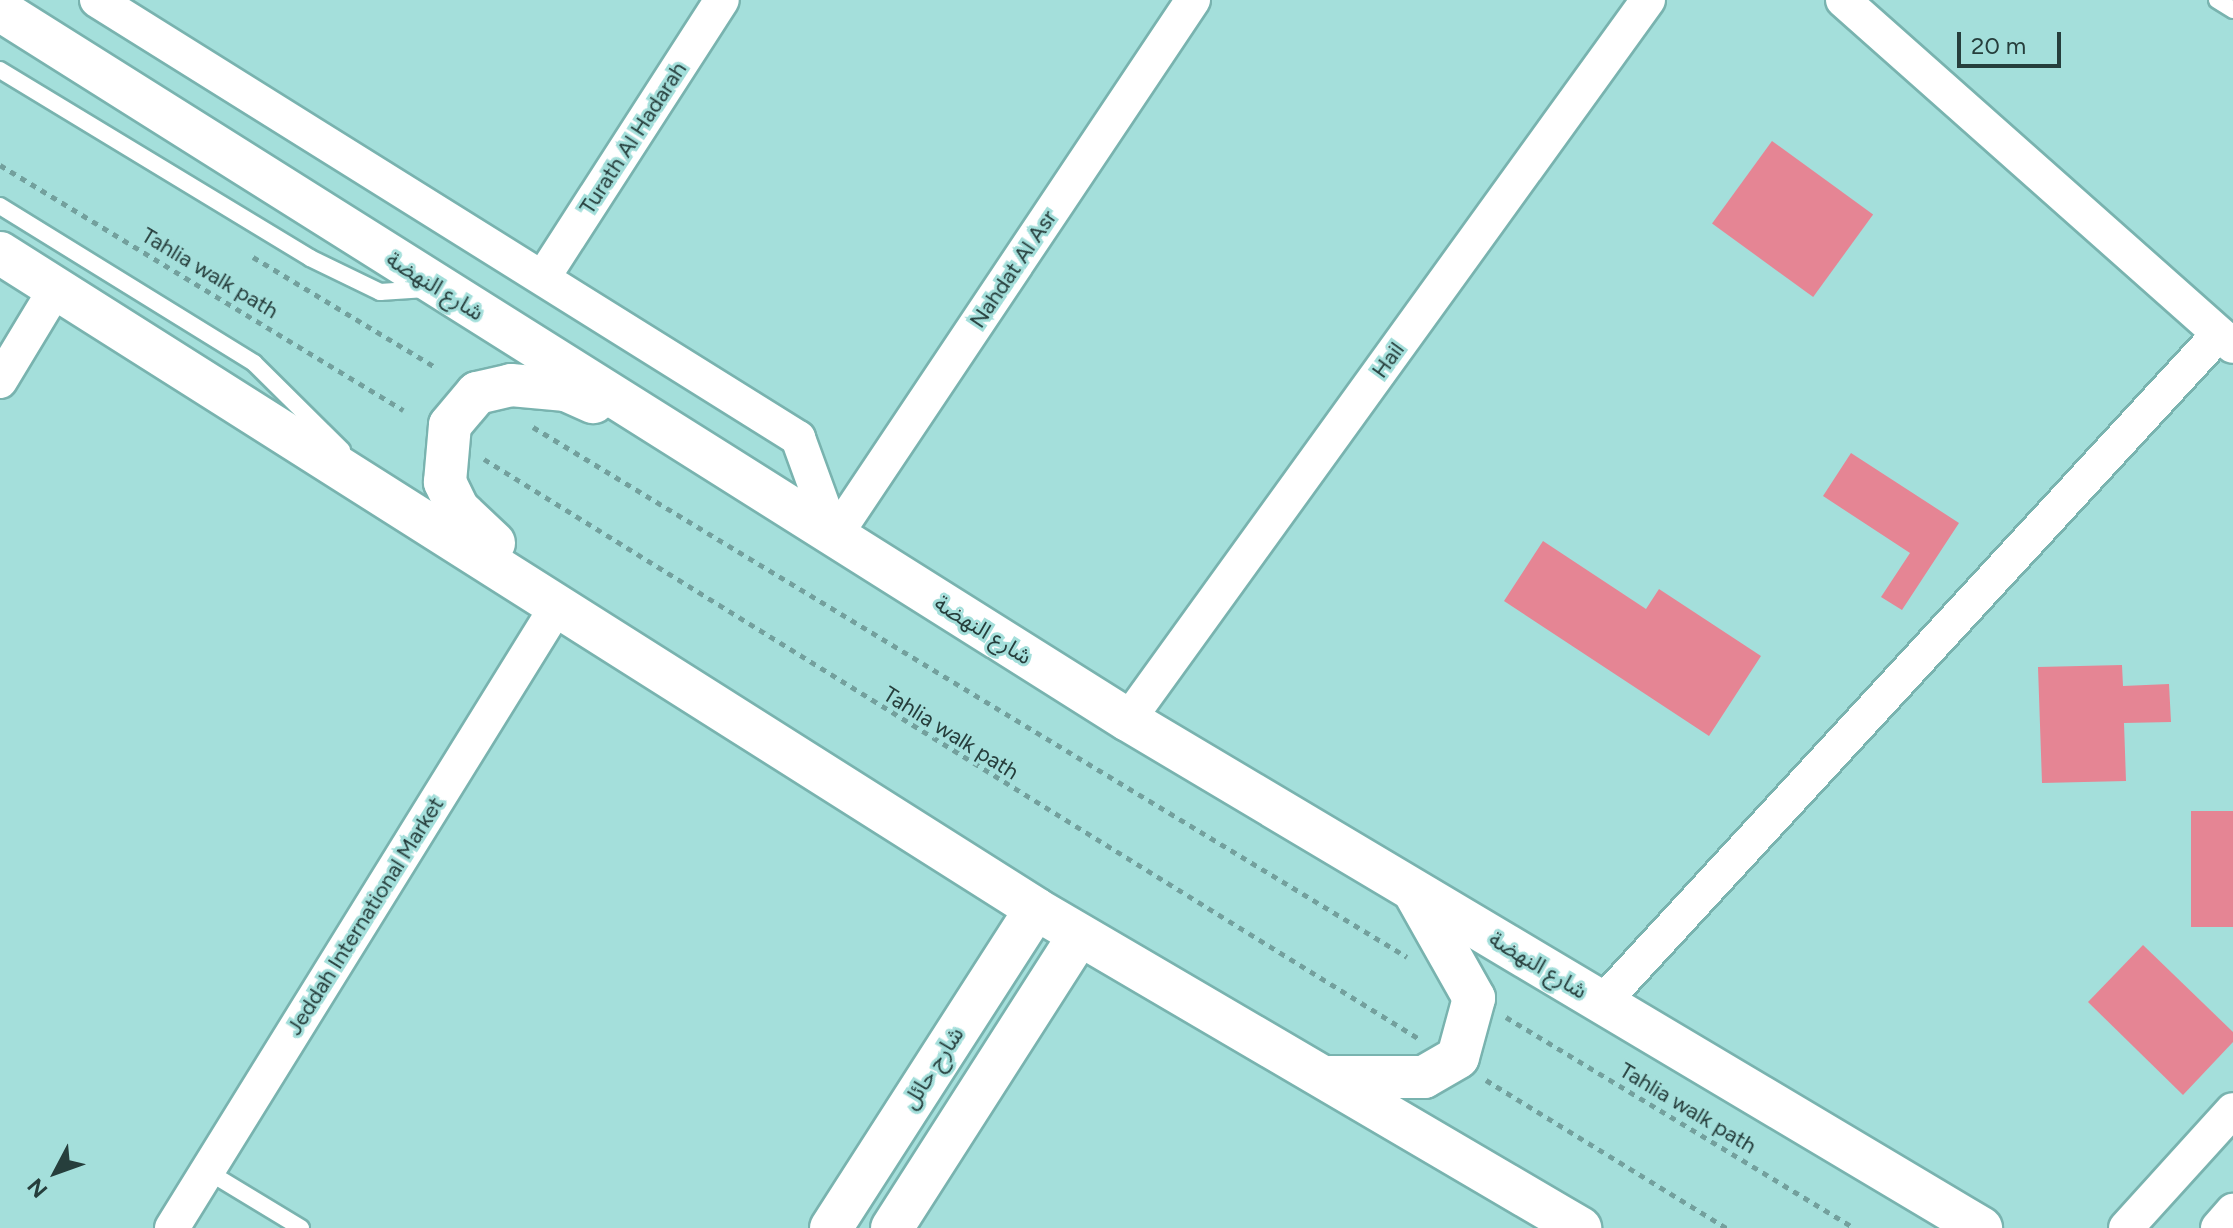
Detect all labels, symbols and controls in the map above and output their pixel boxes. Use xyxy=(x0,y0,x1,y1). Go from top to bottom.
scale bar xyxy=(1961,16,2065,66)
text: 20 m xyxy=(1971,31,2026,60)
street label: Turath Al Hadarah xyxy=(574,57,692,219)
street label: Nahdat Al Asr xyxy=(964,205,1062,333)
street label: Tahlia walk path xyxy=(137,222,283,324)
street label: شارع النهضة xyxy=(382,246,488,326)
street label: Hail xyxy=(1366,337,1410,383)
street label: شارع النهضة xyxy=(930,590,1036,670)
street label: Tahlia walk path xyxy=(878,681,1024,785)
street label: Jeddah International Market xyxy=(281,792,449,1040)
street label: شارع النهضة xyxy=(1484,925,1592,1005)
street label: شارح حائل xyxy=(897,1022,969,1114)
street label: Tahlia walk path xyxy=(1615,1057,1761,1159)
north arrow xyxy=(16,1132,96,1212)
text: N xyxy=(22,1173,53,1203)

